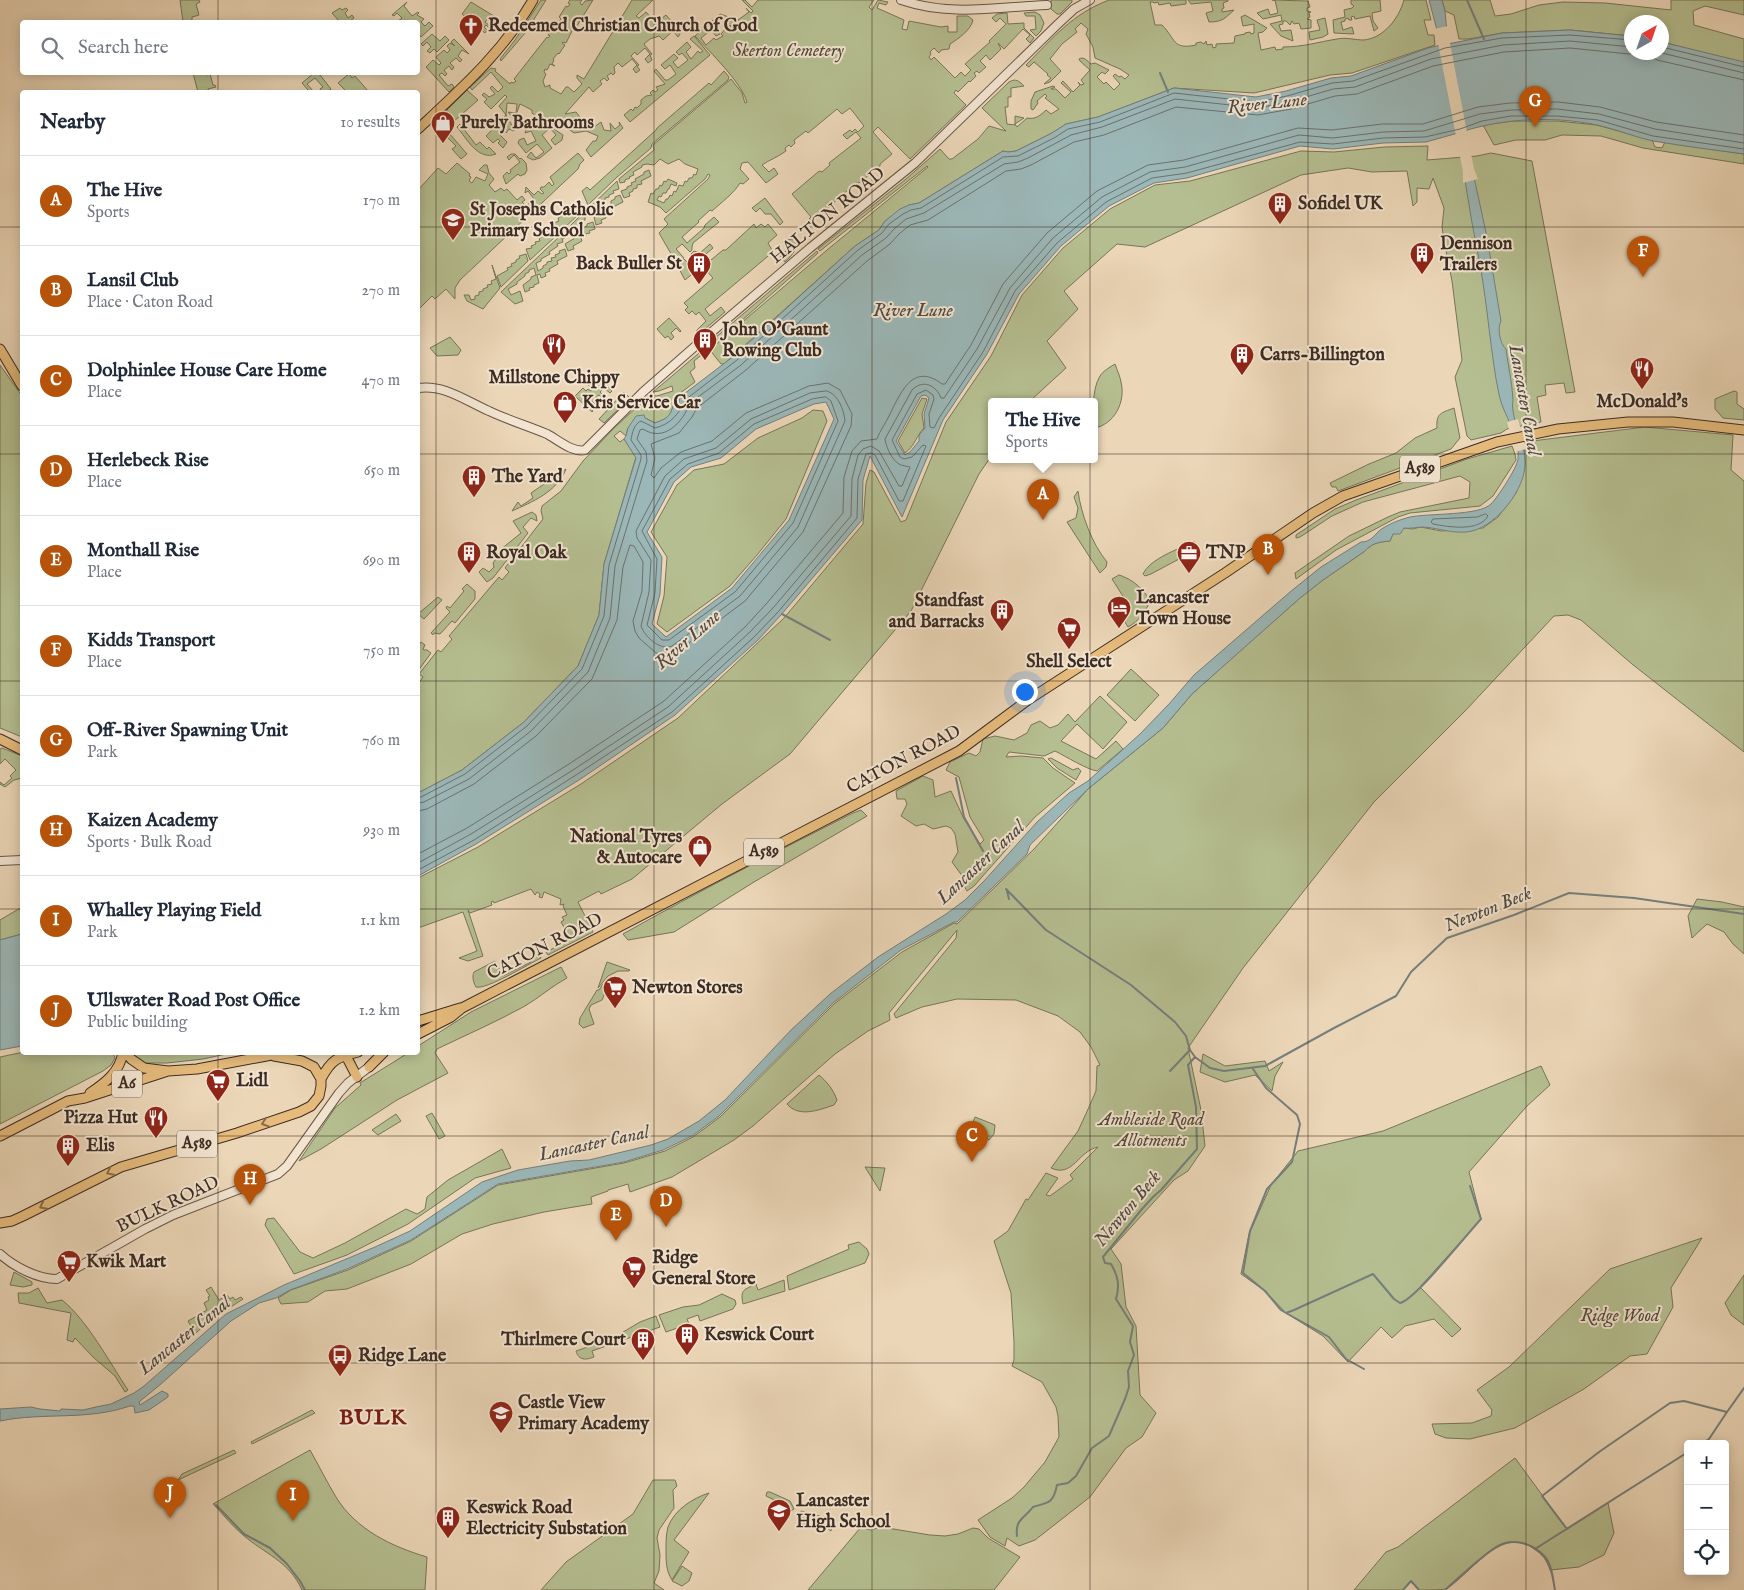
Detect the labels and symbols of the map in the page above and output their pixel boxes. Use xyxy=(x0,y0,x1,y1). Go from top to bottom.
church icon: Redeemed Christian Church of God xyxy=(458,13,484,47)
place label: Redeemed Christian Church of God xyxy=(488,15,758,38)
north arrow xyxy=(1624,15,1669,60)
park label: Skerton Cemetery xyxy=(732,40,844,63)
pin: G xyxy=(1519,86,1551,127)
water label: River Lune xyxy=(1226,88,1309,120)
shop icon: Purely Bathrooms xyxy=(430,110,456,144)
place label: Purely Bathrooms xyxy=(460,112,594,135)
street label: HALTON ROAD xyxy=(766,163,890,269)
building icon: Sofidel UK xyxy=(1267,191,1293,225)
place label: Sofidel UK xyxy=(1298,193,1383,216)
place label: St Josephs Catholic Primary School xyxy=(470,199,614,243)
school or university icon: St Josephs Catholic Primary School xyxy=(440,207,466,241)
place label: Dennison Trailers xyxy=(1439,233,1513,277)
pin: F xyxy=(1627,236,1659,277)
building icon: Dennison Trailers xyxy=(1409,241,1435,275)
building icon: Back Buller St xyxy=(686,251,712,285)
place label: Back Buller St xyxy=(576,253,683,276)
water label: River Lune xyxy=(873,299,954,323)
place label: John O'Gaunt Rowing Club xyxy=(720,319,829,363)
building icon: John O'Gaunt Rowing Club xyxy=(692,327,718,361)
restaurant icon: Millstone Chippy xyxy=(541,332,567,366)
building icon: Carrs-Billington xyxy=(1229,342,1255,376)
water label: Lancaster Canal xyxy=(1502,342,1546,459)
place label: Carrs-Billington xyxy=(1260,344,1385,367)
restaurant icon: McDonald's xyxy=(1629,356,1655,390)
place label: Millstone Chippy xyxy=(489,367,621,390)
shop icon: Kris Service Car xyxy=(552,390,578,424)
place label: McDonald's xyxy=(1596,391,1688,414)
place label: Kris Service Car xyxy=(582,392,701,415)
road number: A589 xyxy=(1400,456,1440,482)
building icon: The Yard xyxy=(461,464,487,498)
place label: The Yard xyxy=(491,466,563,489)
pin: A xyxy=(1027,479,1059,520)
pin: B xyxy=(1252,534,1284,575)
building icon: Royal Oak xyxy=(456,540,482,574)
office icon: TNP xyxy=(1176,540,1202,574)
place label: Royal Oak xyxy=(486,542,568,565)
place label: TNP xyxy=(1205,542,1246,565)
place label: Lancaster Town House xyxy=(1135,587,1232,631)
place label: Standfast and Barracks xyxy=(889,590,985,634)
hotel icon: Lancaster Town House xyxy=(1106,595,1132,629)
building icon: Standfast and Barracks xyxy=(989,598,1015,632)
water label: River Lune xyxy=(650,604,727,675)
supermarket icon: Shell Select xyxy=(1056,616,1082,650)
place label: Shell Select xyxy=(1026,651,1112,674)
your location xyxy=(1012,679,1038,705)
street label: CATON ROAD xyxy=(843,720,965,800)
water label: Lancaster Canal xyxy=(931,815,1031,911)
place label: National Tyres & Autocare xyxy=(569,826,683,870)
shop icon: National Tyres & Autocare xyxy=(687,834,713,868)
road number: A589 xyxy=(744,839,784,866)
water label: Newton Beck xyxy=(1441,882,1535,938)
street label: CATON ROAD xyxy=(484,908,606,986)
supermarket icon: Newton Stores xyxy=(602,975,628,1009)
place label: Newton Stores xyxy=(631,977,743,1000)
supermarket icon: Lidl xyxy=(205,1068,231,1102)
road number: A6 xyxy=(112,1070,142,1098)
place label: Lidl xyxy=(236,1070,269,1093)
restaurant icon: Pizza Hut xyxy=(143,1105,169,1139)
place label: Pizza Hut xyxy=(64,1107,139,1130)
park label: Ambleside Road Allotments xyxy=(1096,1109,1205,1153)
one-way arrow xyxy=(261,1118,270,1128)
water label: Lancaster Canal xyxy=(536,1120,653,1168)
pin: C xyxy=(956,1121,988,1162)
road number: A589 xyxy=(177,1130,217,1158)
building icon: Elis xyxy=(55,1133,81,1167)
place label: Elis xyxy=(86,1135,115,1158)
pin: H xyxy=(234,1164,266,1205)
one-way arrow xyxy=(106,1166,115,1176)
water label: Newton Beck xyxy=(1089,1166,1167,1252)
street label: BULK ROAD xyxy=(113,1171,223,1239)
pin: D xyxy=(650,1186,682,1227)
one-way arrow xyxy=(39,1200,48,1210)
pin: E xyxy=(600,1200,632,1241)
place label: Ridge General Store xyxy=(652,1247,756,1291)
supermarket icon: Kwik Mart xyxy=(56,1249,82,1283)
place label: Kwik Mart xyxy=(86,1251,167,1274)
supermarket icon: Ridge General Store xyxy=(621,1255,647,1289)
water label: Lancaster Canal xyxy=(133,1290,237,1381)
park label: Ridge Wood xyxy=(1580,1305,1661,1328)
building icon: Keswick Court xyxy=(674,1322,700,1356)
place label: Keswick Court xyxy=(704,1324,815,1347)
building icon: Thirlmere Court xyxy=(630,1327,656,1361)
place label: Thirlmere Court xyxy=(500,1329,627,1352)
bus stop icon: Ridge Lane xyxy=(327,1343,353,1377)
place label: Ridge Lane xyxy=(358,1345,447,1368)
place label: Castle View Primary Academy xyxy=(518,1392,650,1436)
school or university icon: Castle View Primary Academy xyxy=(488,1400,514,1434)
district label: BULK xyxy=(339,1404,407,1432)
pin: J xyxy=(154,1477,186,1518)
pin: I xyxy=(277,1480,309,1521)
place label: Lancaster High School xyxy=(796,1490,891,1534)
place label: Keswick Road Electricity Substation xyxy=(466,1497,627,1541)
school or university icon: Lancaster High School xyxy=(766,1498,792,1532)
building icon: Keswick Road Electricity Substation xyxy=(435,1505,461,1539)

